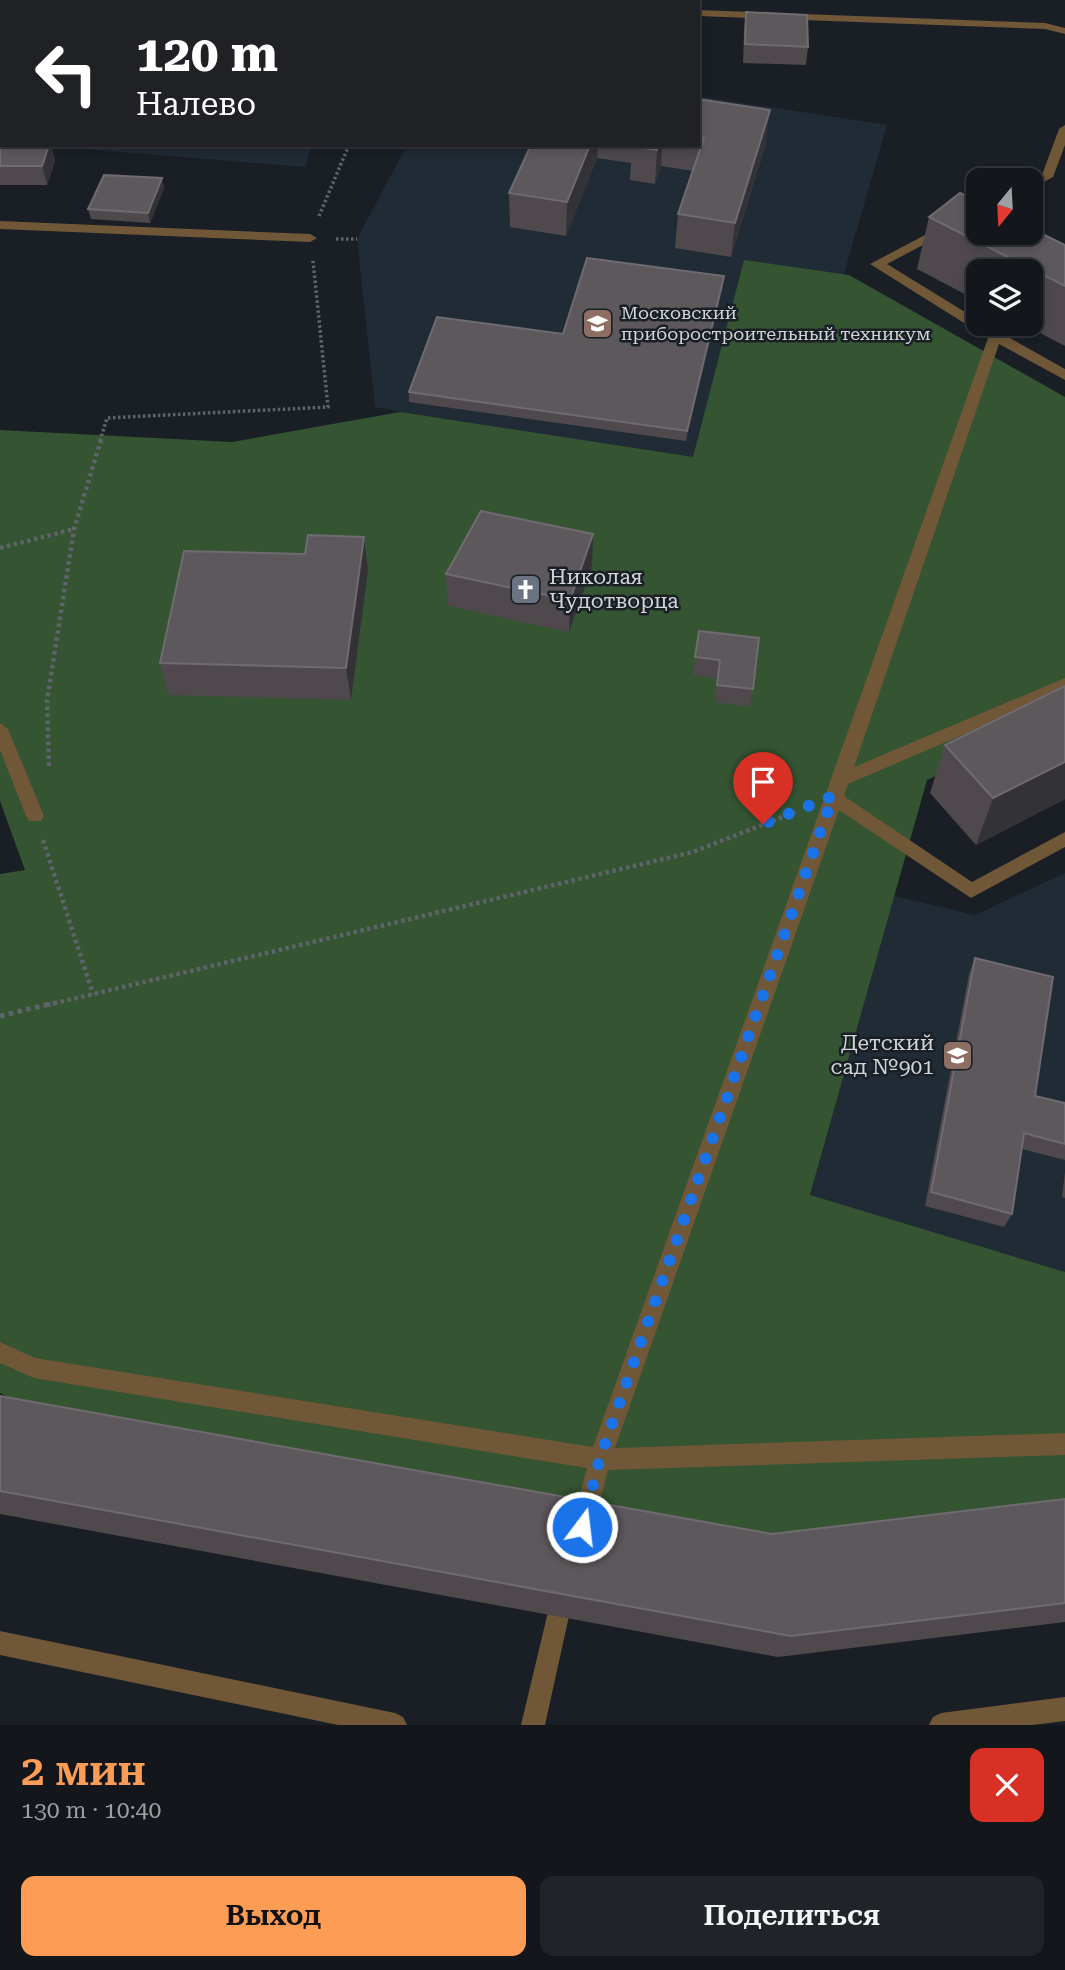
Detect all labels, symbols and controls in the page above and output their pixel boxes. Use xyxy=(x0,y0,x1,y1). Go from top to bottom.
text: 120 m xyxy=(136,26,278,83)
icon: left xyxy=(21,28,112,119)
text: Налево xyxy=(136,85,256,123)
north arrow xyxy=(966,168,1043,245)
map controls xyxy=(966,168,1043,336)
button: layers xyxy=(966,259,1043,336)
place label: Московский приборостроительный техникум xyxy=(621,302,931,344)
school or university icon: Московский приборостроительный техникум xyxy=(581,306,615,340)
place label: Николая Чудотворца xyxy=(549,565,679,613)
church icon: Николая Чудотворца xyxy=(509,572,543,606)
pin xyxy=(733,752,793,824)
icon: arrive xyxy=(744,763,782,801)
place label: Детский сад №901 xyxy=(830,1031,934,1079)
school or university icon: Детский сад №901 xyxy=(940,1038,974,1072)
position arrow xyxy=(545,1490,619,1564)
text: 2 мин xyxy=(21,1746,146,1795)
button: close xyxy=(970,1748,1044,1822)
text: 130 m · 10:40 xyxy=(21,1797,161,1824)
button: Выход xyxy=(21,1876,526,1956)
button: Поделиться xyxy=(540,1876,1044,1956)

